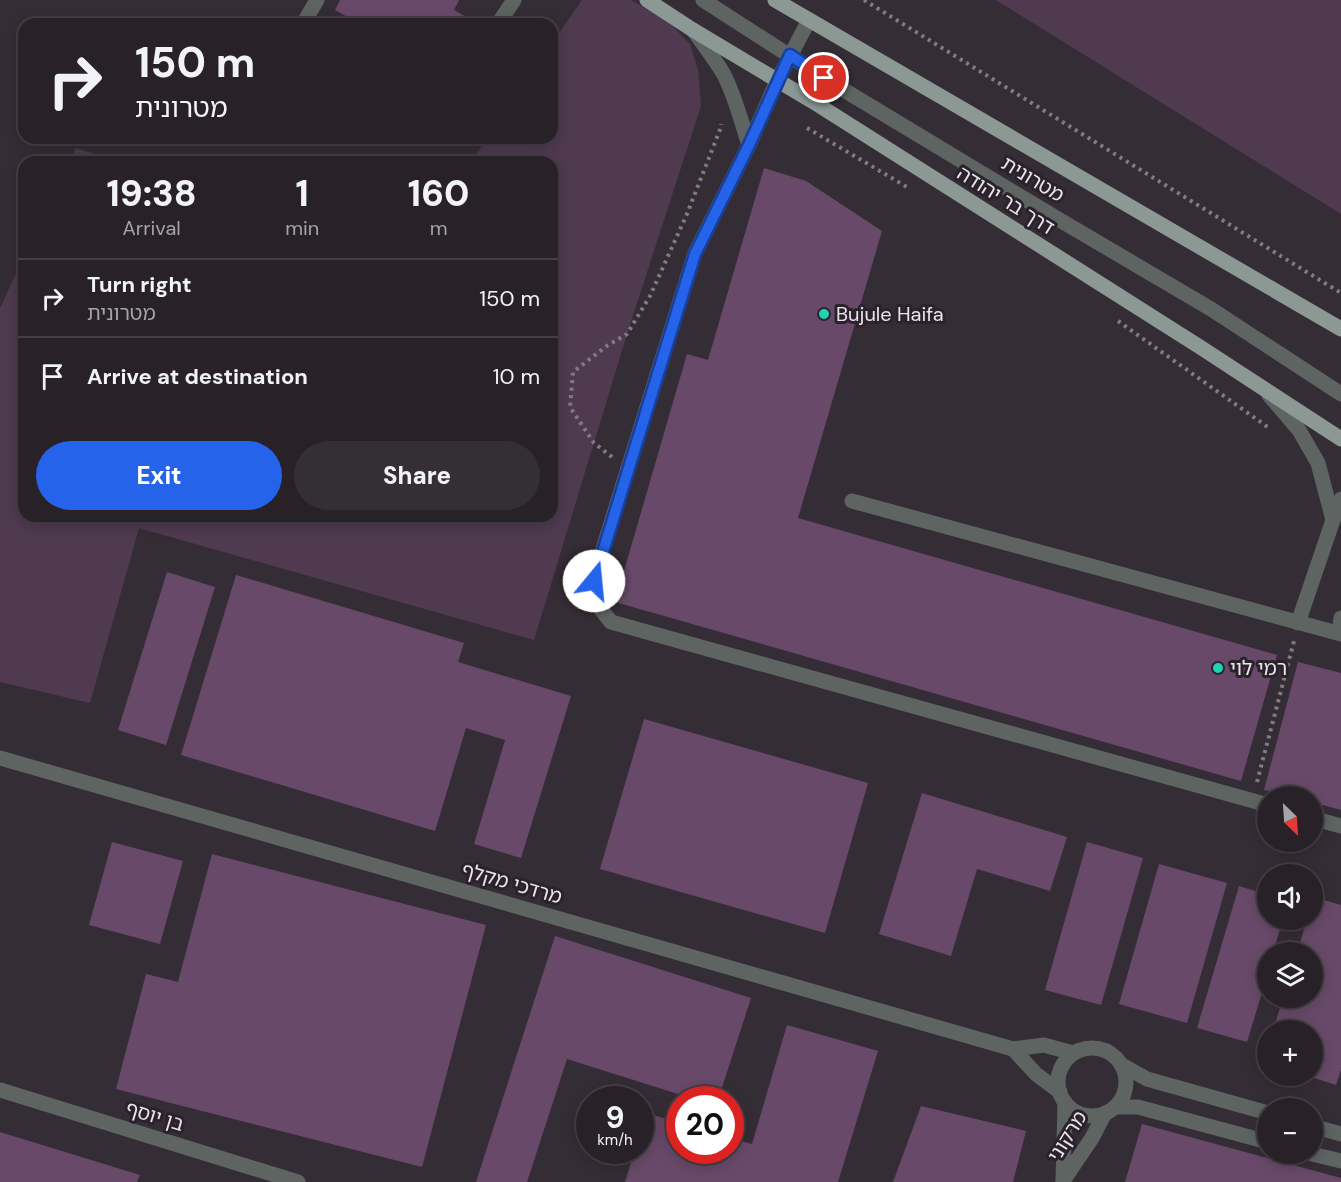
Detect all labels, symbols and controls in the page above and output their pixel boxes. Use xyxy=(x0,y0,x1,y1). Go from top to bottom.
text: 150 m xyxy=(135,35,255,90)
icon: right xyxy=(36,42,114,120)
pin xyxy=(798,52,849,103)
icon: arrive xyxy=(807,61,840,94)
text: מטרונית xyxy=(135,90,228,125)
street label: מטרונית xyxy=(997,150,1069,208)
street label: דרך בר יהודה xyxy=(952,160,1060,240)
text: 19:38 xyxy=(107,170,197,217)
text: 1 xyxy=(296,170,309,217)
text: 160 xyxy=(408,170,469,217)
text: Arrival xyxy=(122,215,181,241)
text: min xyxy=(285,215,319,241)
text: m xyxy=(430,215,448,241)
text: Turn right xyxy=(87,270,192,299)
icon: right xyxy=(36,282,69,315)
text: 150 m xyxy=(479,284,540,313)
text: מטרונית xyxy=(87,300,156,326)
place label: Bujule Haifa xyxy=(836,301,944,327)
marker: Bujule Haifa xyxy=(817,307,831,321)
icon: arrive xyxy=(36,360,69,393)
text: Arrive at destination xyxy=(87,362,308,391)
text: 10 m xyxy=(493,362,540,391)
button: Exit xyxy=(36,441,282,510)
button: Share xyxy=(294,441,540,510)
position arrow xyxy=(562,549,626,613)
place label: רמי לוי xyxy=(1230,655,1287,681)
marker: רמי לוי xyxy=(1211,661,1225,675)
north arrow xyxy=(1257,786,1323,852)
map controls xyxy=(1257,786,1323,1164)
street label: מרדכי מקלף xyxy=(459,856,565,910)
button: sound xyxy=(1257,864,1323,930)
button: layers xyxy=(1257,942,1323,1008)
button: + xyxy=(1257,1020,1323,1086)
speed limit sign: 20 xyxy=(666,1086,744,1164)
street label: בן יוסף xyxy=(123,1095,187,1137)
text: 9 xyxy=(605,1098,625,1137)
button: − xyxy=(1257,1098,1323,1164)
street label: מרקוני xyxy=(1041,1106,1093,1166)
text: km/h xyxy=(597,1130,633,1150)

